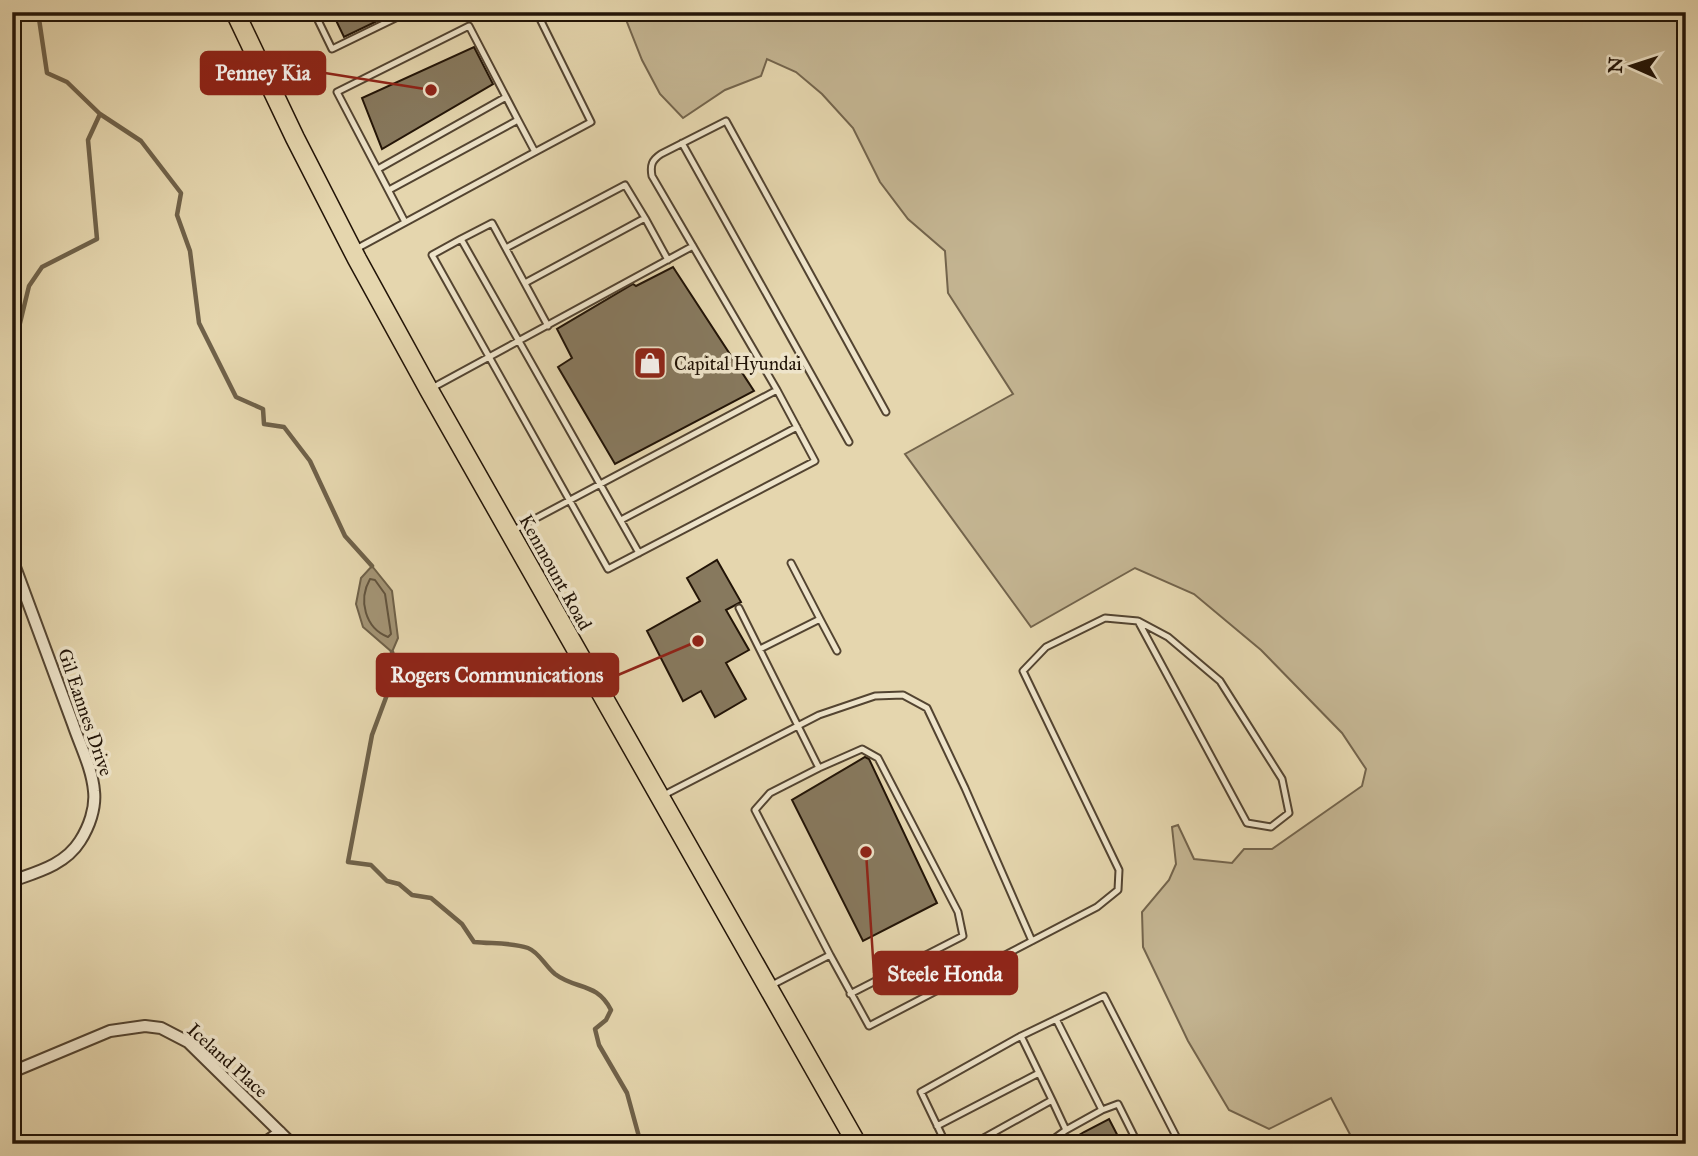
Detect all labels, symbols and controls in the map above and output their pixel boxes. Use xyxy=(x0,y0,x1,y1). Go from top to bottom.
north arrow xyxy=(1596,32,1666,102)
callout: Penney Kia xyxy=(201,52,325,94)
text: N xyxy=(1604,56,1627,74)
text: Penney Kia xyxy=(215,60,312,86)
shop icon: Capital Hyundai xyxy=(631,344,669,382)
place label: Capital Hyundai xyxy=(674,352,802,375)
street label: Kenmount Road xyxy=(514,510,597,635)
street label: Gil Eannes Drive xyxy=(53,645,118,779)
callout: Rogers Communications xyxy=(377,654,618,696)
text: Rogers Communications xyxy=(391,662,604,688)
callout: Steele Honda xyxy=(874,952,1017,994)
text: Steele Honda xyxy=(887,961,1004,987)
street label: Iceland Place xyxy=(183,1018,273,1103)

